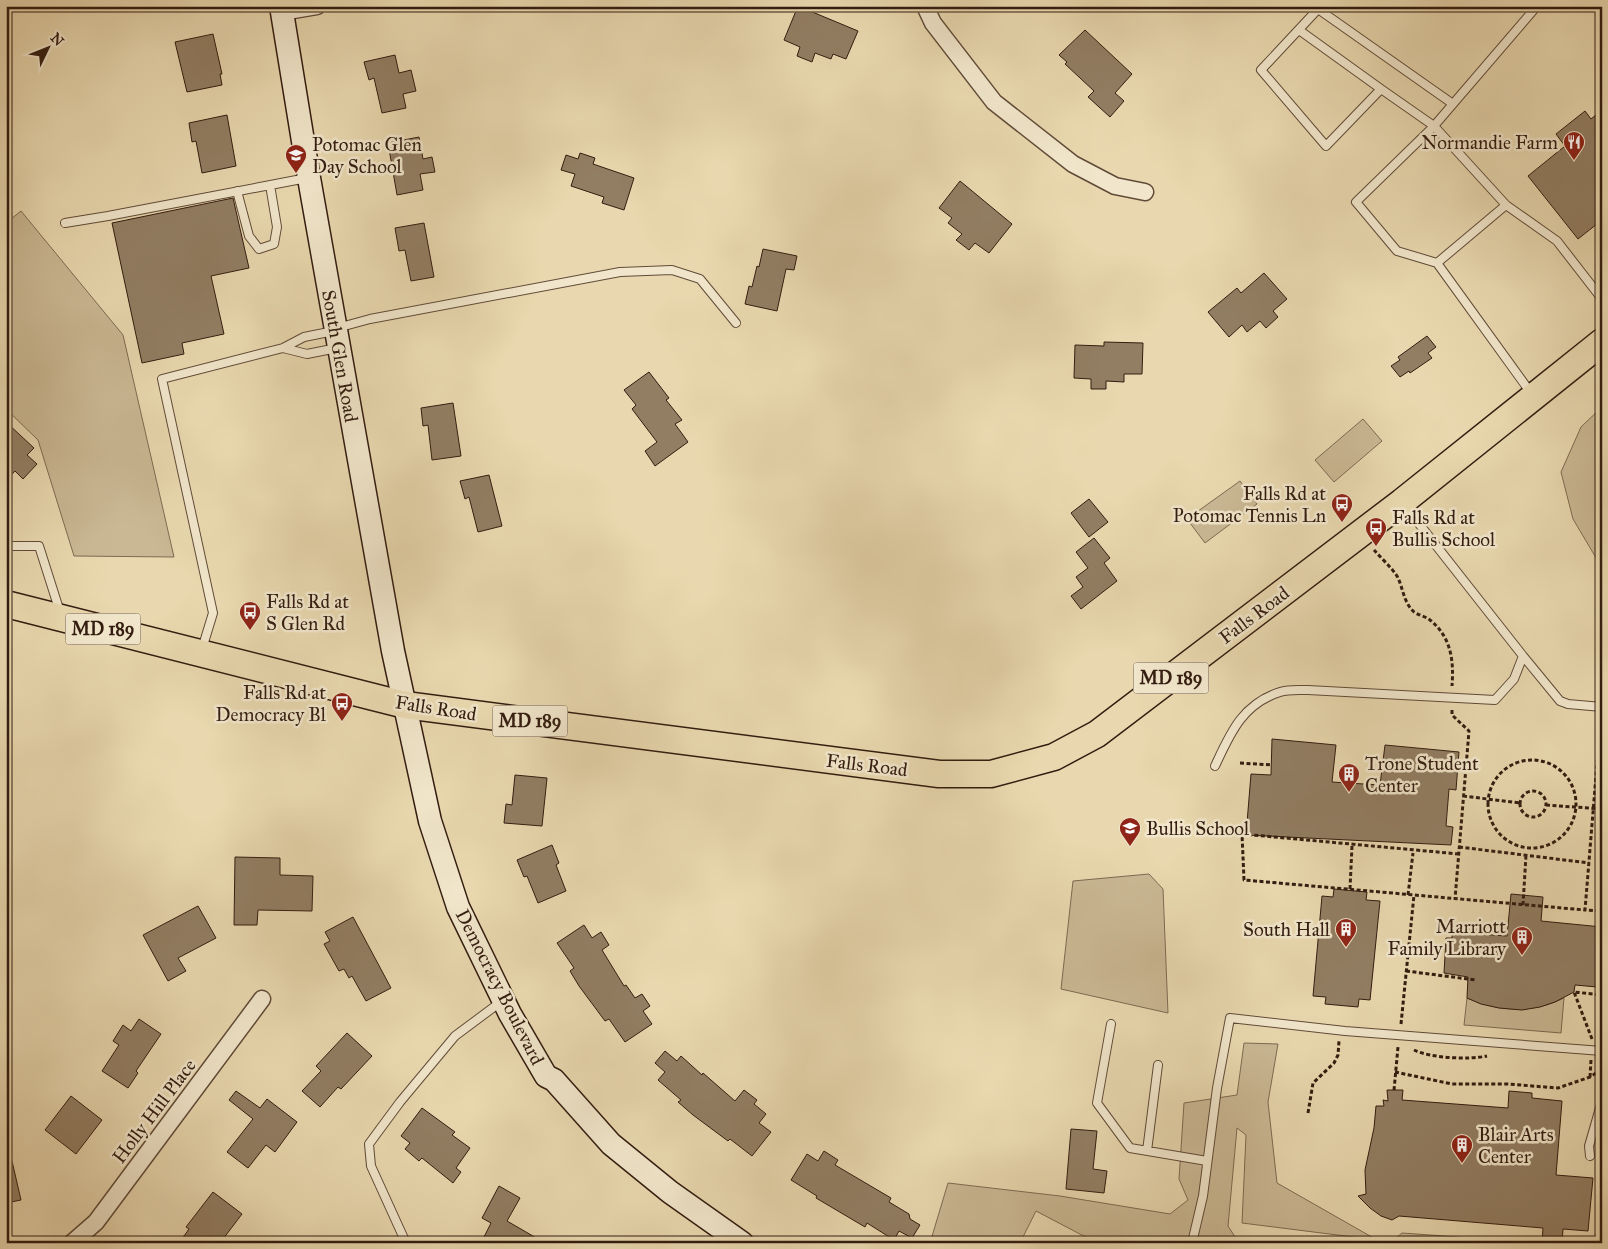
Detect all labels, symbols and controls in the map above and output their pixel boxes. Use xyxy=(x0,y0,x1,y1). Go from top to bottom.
north arrow xyxy=(22,22,72,72)
text: N xyxy=(47,29,67,50)
restaurant icon: Normandie Farm xyxy=(1562,130,1586,161)
place label: Normandie Farm xyxy=(1421,131,1558,154)
place label: Potomac Glen Day School xyxy=(312,133,422,178)
school or university icon: Potomac Glen Day School xyxy=(284,143,308,174)
street label: South Glen Road xyxy=(317,288,363,424)
place label: Falls Rd at Potomac Tennis Ln xyxy=(1173,482,1326,527)
bus stop icon: Falls Rd at Potomac Tennis Ln xyxy=(1330,492,1354,523)
place label: Falls Rd at Bullis School xyxy=(1392,506,1496,551)
bus stop icon: Falls Rd at Bullis School xyxy=(1364,516,1388,547)
street label: Falls Road xyxy=(1214,581,1294,649)
place label: Falls Rd at S Glen Rd xyxy=(266,590,349,635)
bus stop icon: Falls Rd at S Glen Rd xyxy=(238,600,262,631)
road number: MD 189 xyxy=(66,614,140,644)
road number: MD 189 xyxy=(1134,662,1208,694)
place label: Falls Rd at Democracy Bl xyxy=(216,681,327,726)
street label: Falls Road xyxy=(394,690,479,726)
bus stop icon: Falls Rd at Democracy Bl xyxy=(330,691,354,722)
road number: MD 189 xyxy=(492,706,568,736)
street label: Falls Road xyxy=(825,749,909,781)
place label: Trone Student Center xyxy=(1365,752,1479,797)
building icon: Trone Student Center xyxy=(1337,762,1361,793)
school or university icon: Bullis School xyxy=(1118,816,1142,847)
place label: Bullis School xyxy=(1146,817,1250,840)
street label: Democracy Boulevard xyxy=(451,905,549,1069)
place label: Marriott Family Library xyxy=(1387,915,1507,960)
building icon: South Hall xyxy=(1334,917,1358,948)
place label: South Hall xyxy=(1243,918,1331,941)
building icon: Marriott Family Library xyxy=(1510,925,1534,956)
street label: Holly Hill Place xyxy=(107,1054,201,1168)
place label: Blair Arts Center xyxy=(1478,1123,1554,1168)
building icon: Blair Arts Center xyxy=(1450,1133,1474,1164)

